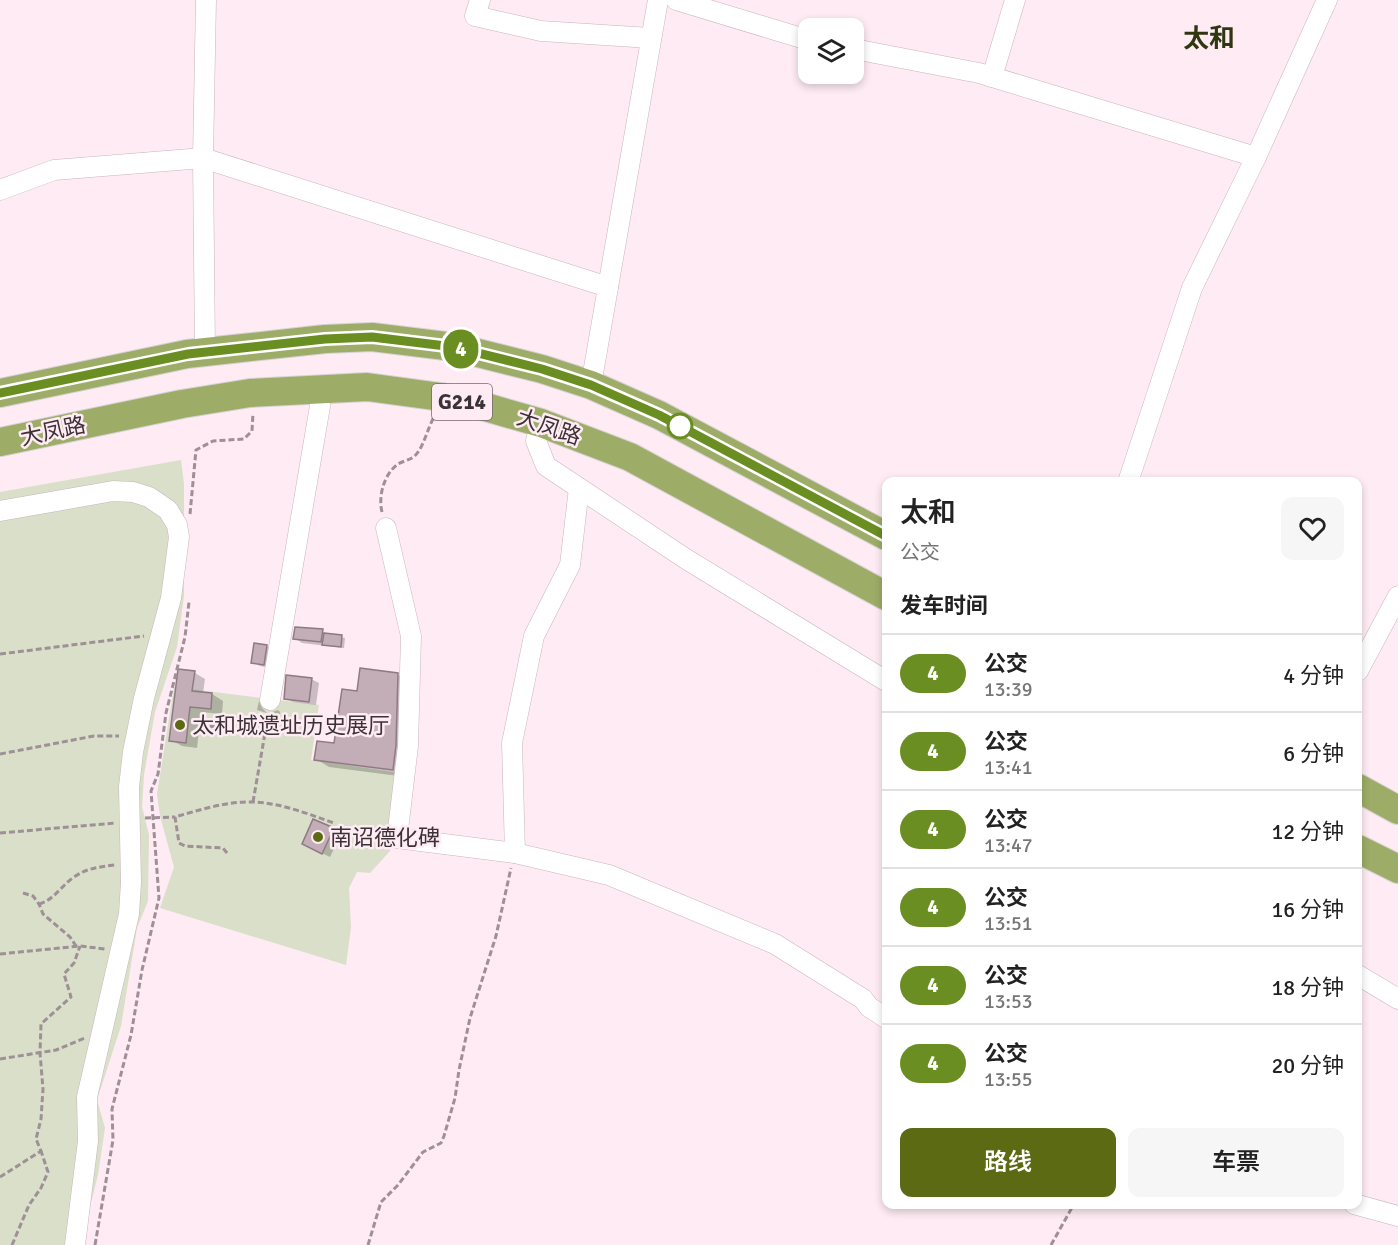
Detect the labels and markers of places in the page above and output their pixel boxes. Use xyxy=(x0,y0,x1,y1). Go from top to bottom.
unlabelled marker xyxy=(667,413,693,439)
place label: 太和城遗址历史展厅 xyxy=(192,712,390,739)
marker: 太和城遗址历史展厅 xyxy=(173,718,187,732)
place label: 南诏德化碑 xyxy=(330,824,440,851)
marker: 南诏德化碑 xyxy=(311,830,325,844)

